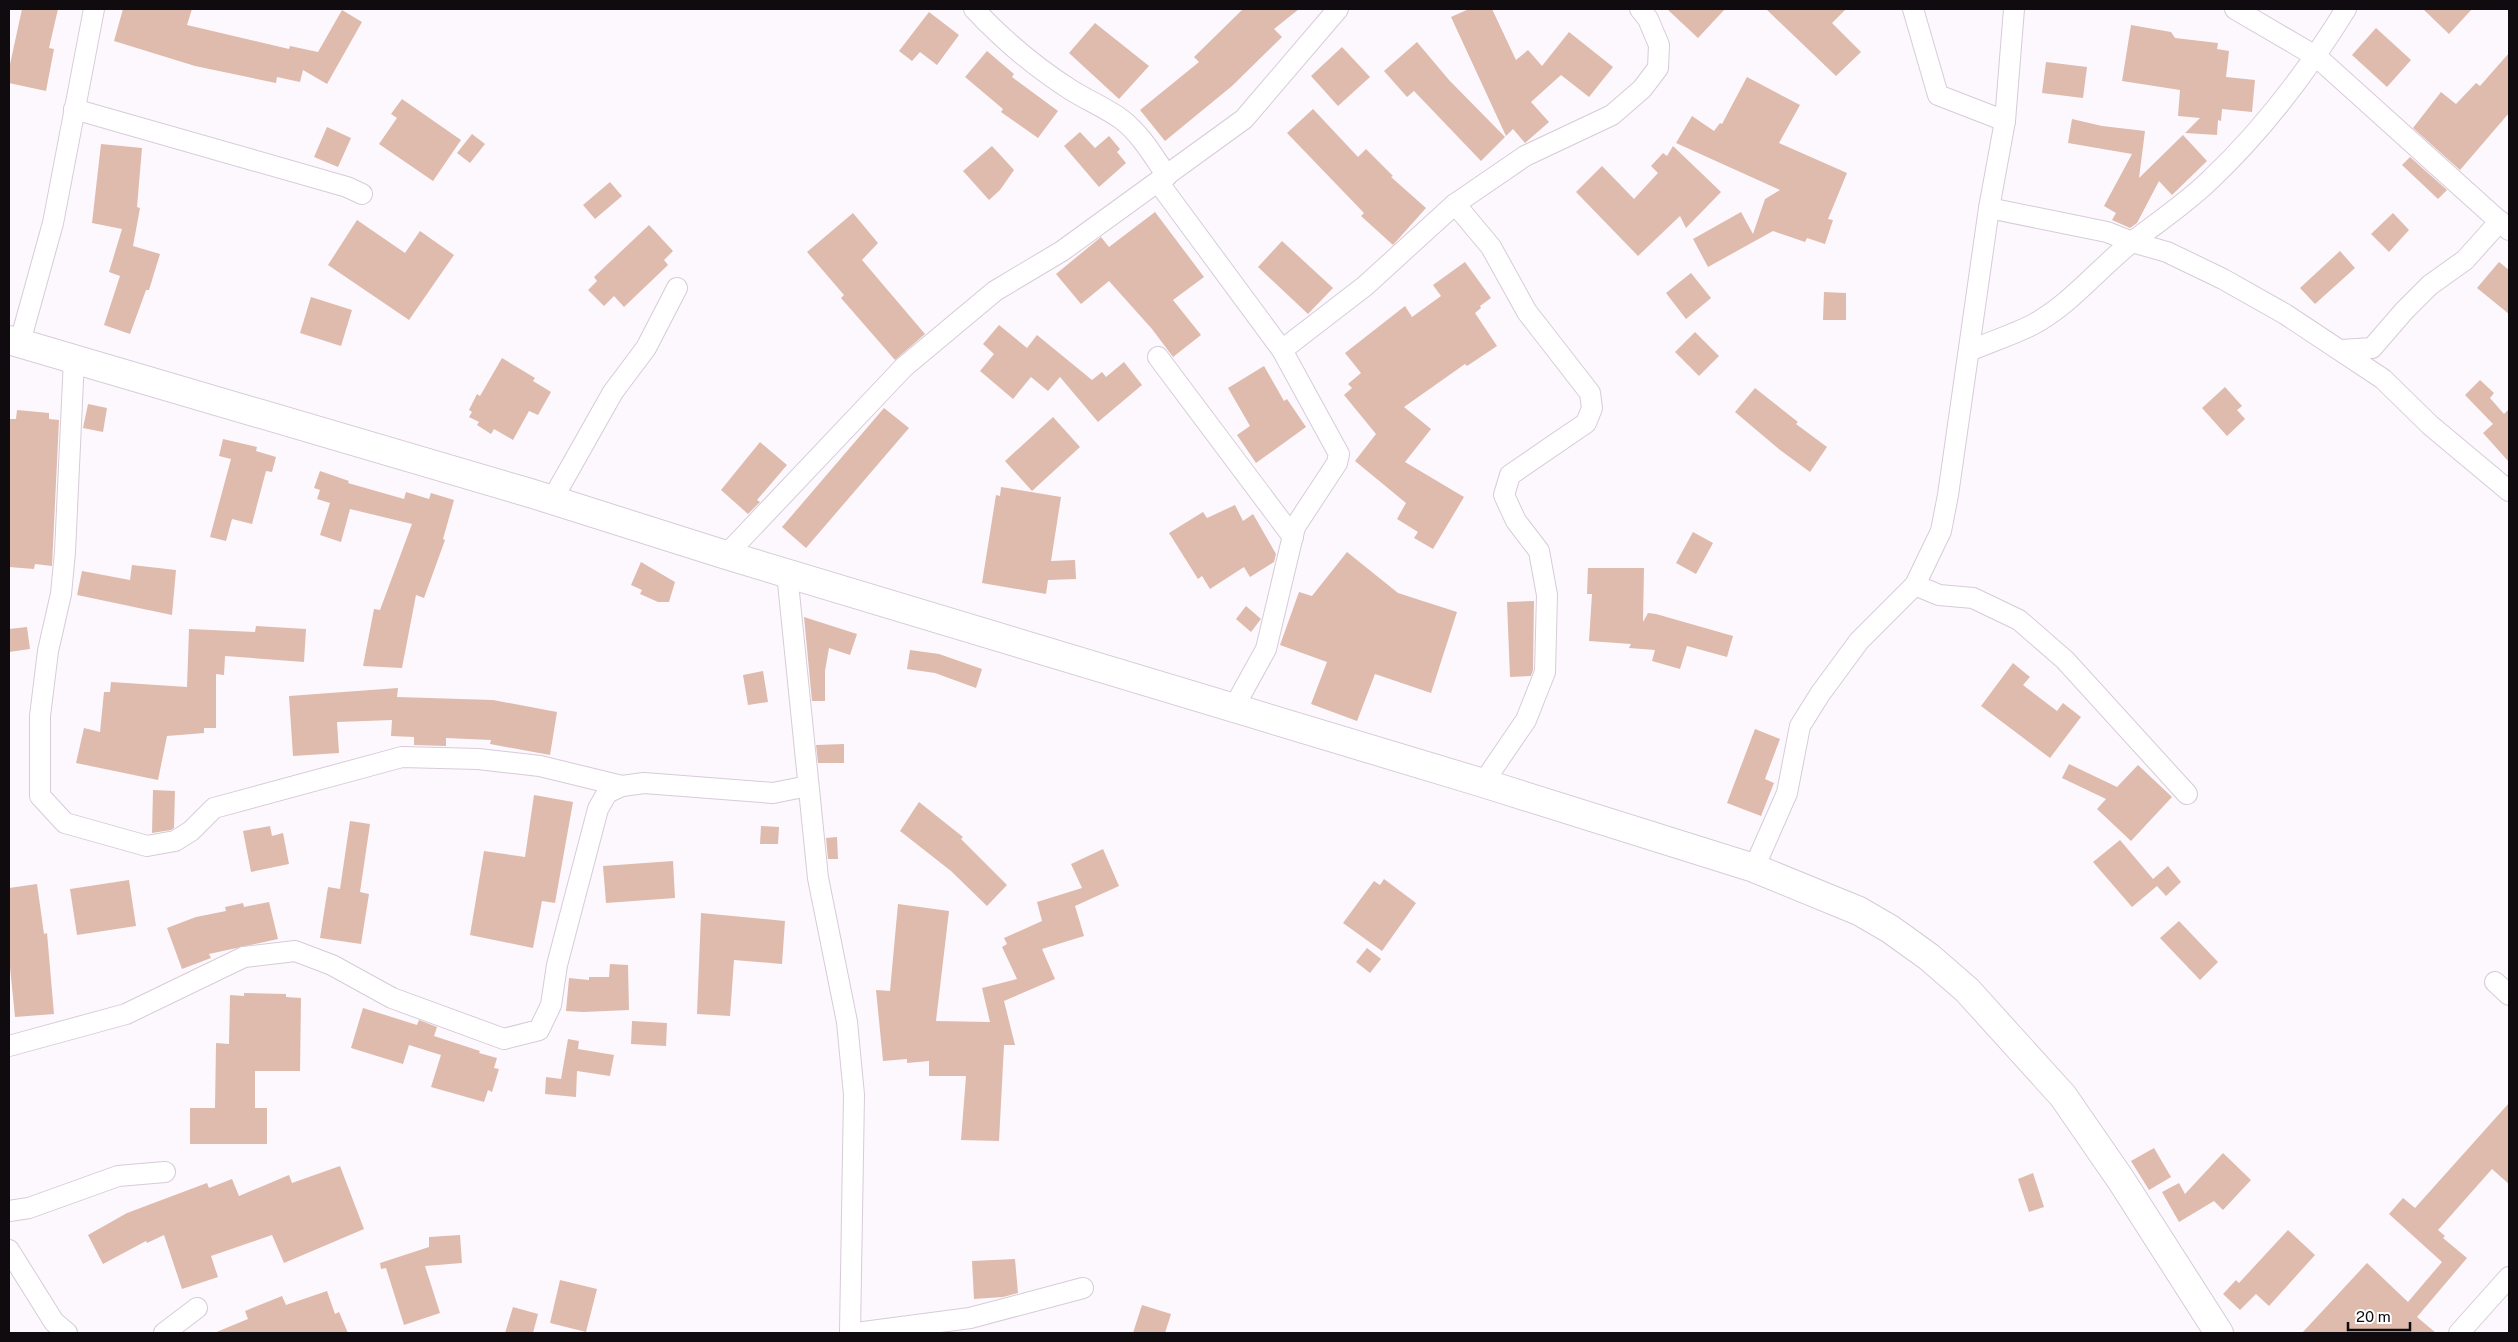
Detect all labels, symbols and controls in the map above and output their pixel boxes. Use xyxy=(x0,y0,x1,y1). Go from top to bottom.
scale bar xyxy=(2348,1300,2410,1332)
text: 20 m xyxy=(2356,1308,2391,1325)

